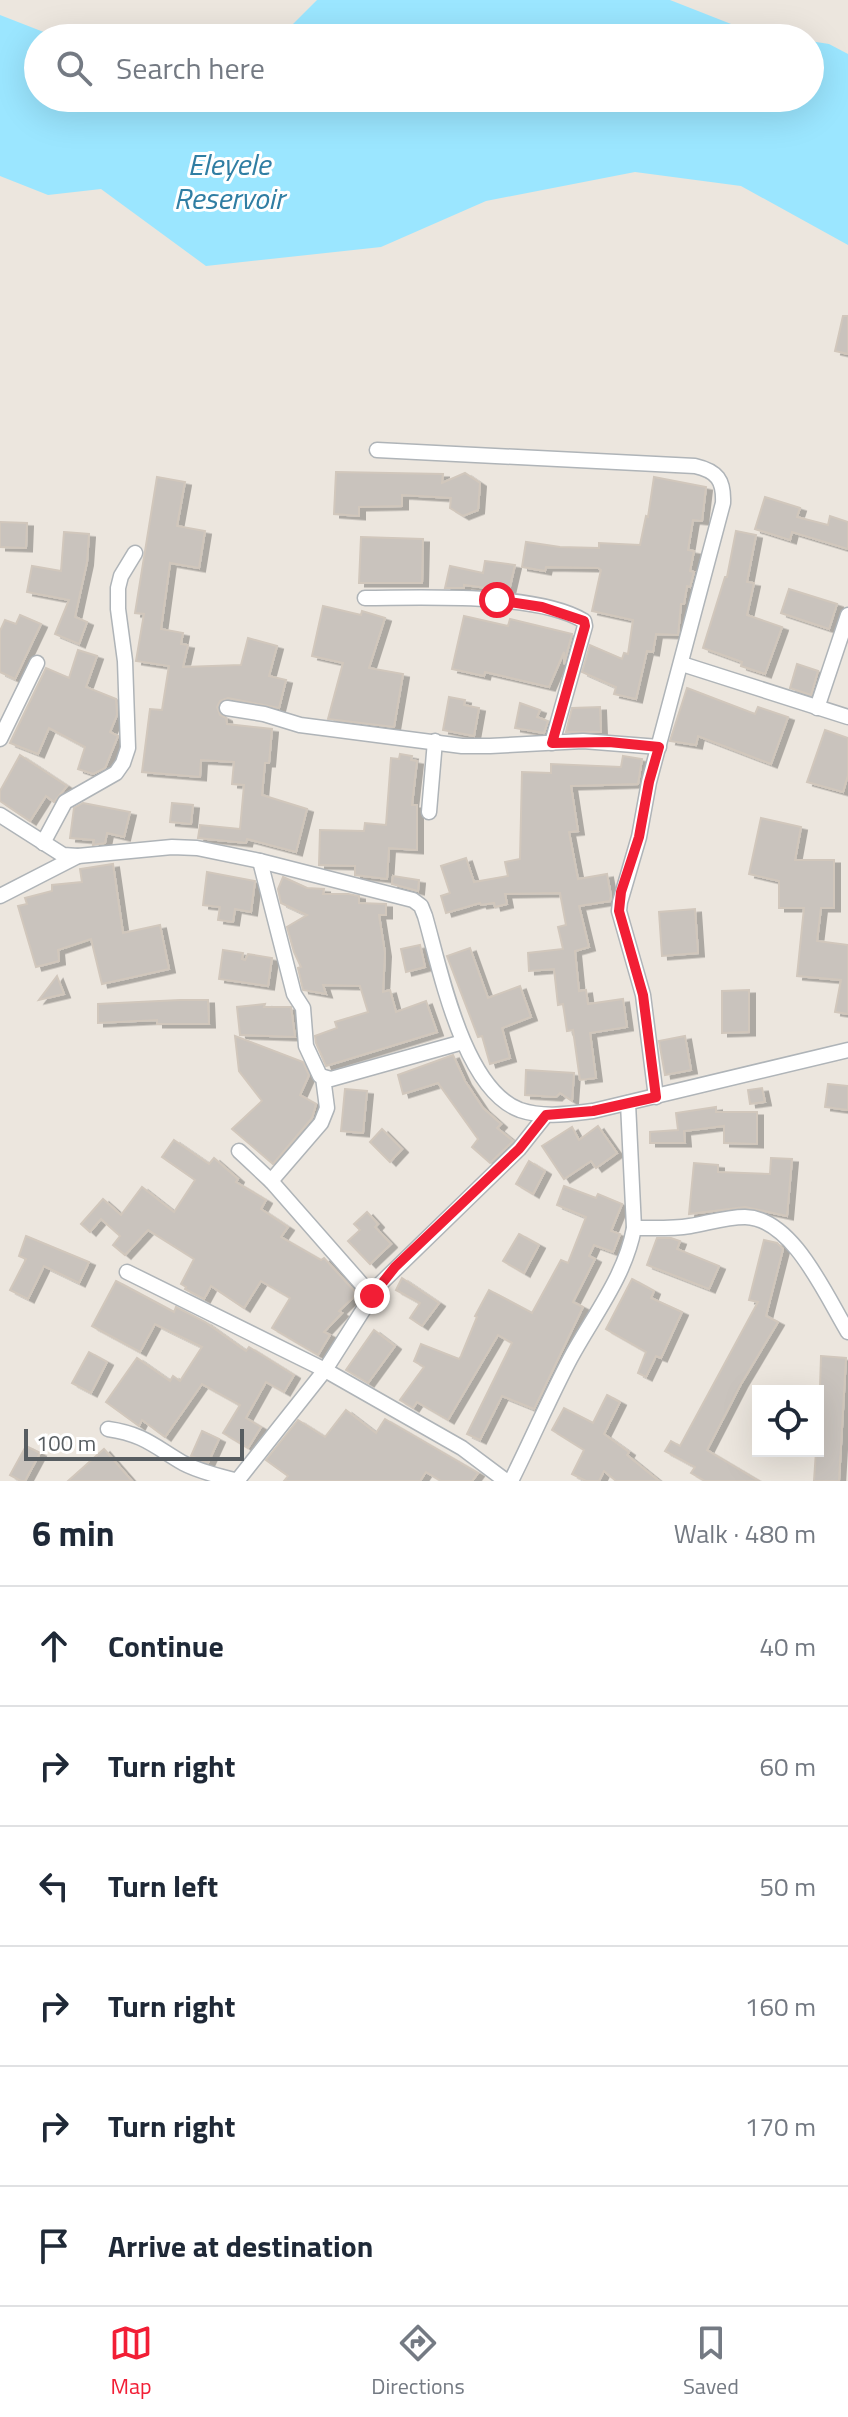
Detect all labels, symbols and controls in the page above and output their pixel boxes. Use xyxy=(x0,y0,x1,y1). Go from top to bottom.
search box xyxy=(24,24,824,112)
text: Search here xyxy=(116,45,265,91)
icon: search xyxy=(52,46,96,90)
water label: Eleyele Reservoir xyxy=(174,141,288,221)
route start xyxy=(479,582,515,618)
route end xyxy=(354,1278,390,1314)
map controls xyxy=(752,1385,824,1457)
button: locate xyxy=(752,1385,824,1457)
scale bar xyxy=(24,1425,244,1461)
text: 100 m xyxy=(36,1426,96,1460)
text: 6 min xyxy=(32,1507,115,1559)
text: Walk · 480 m xyxy=(674,1514,816,1553)
text: Continue xyxy=(108,1623,224,1669)
icon: ahead xyxy=(32,1624,76,1668)
text: 40 m xyxy=(759,1627,816,1666)
text: Turn right xyxy=(108,1743,236,1789)
icon: right xyxy=(32,1744,76,1788)
text: 60 m xyxy=(759,1747,816,1786)
text: Turn left xyxy=(108,1863,218,1909)
icon: left xyxy=(32,1864,76,1908)
text: 50 m xyxy=(759,1867,816,1906)
text: Turn right xyxy=(108,1983,236,2029)
icon: right xyxy=(32,1984,76,2028)
text: 160 m xyxy=(745,1987,816,2026)
text: Turn right xyxy=(108,2103,236,2149)
icon: right xyxy=(32,2104,76,2148)
text: 170 m xyxy=(745,2107,816,2146)
text: Arrive at destination xyxy=(108,2223,373,2269)
icon: arrive xyxy=(32,2224,76,2268)
tab: Map xyxy=(109,2321,153,2403)
tab: Directions xyxy=(371,2321,465,2403)
tab: Saved xyxy=(683,2321,739,2403)

